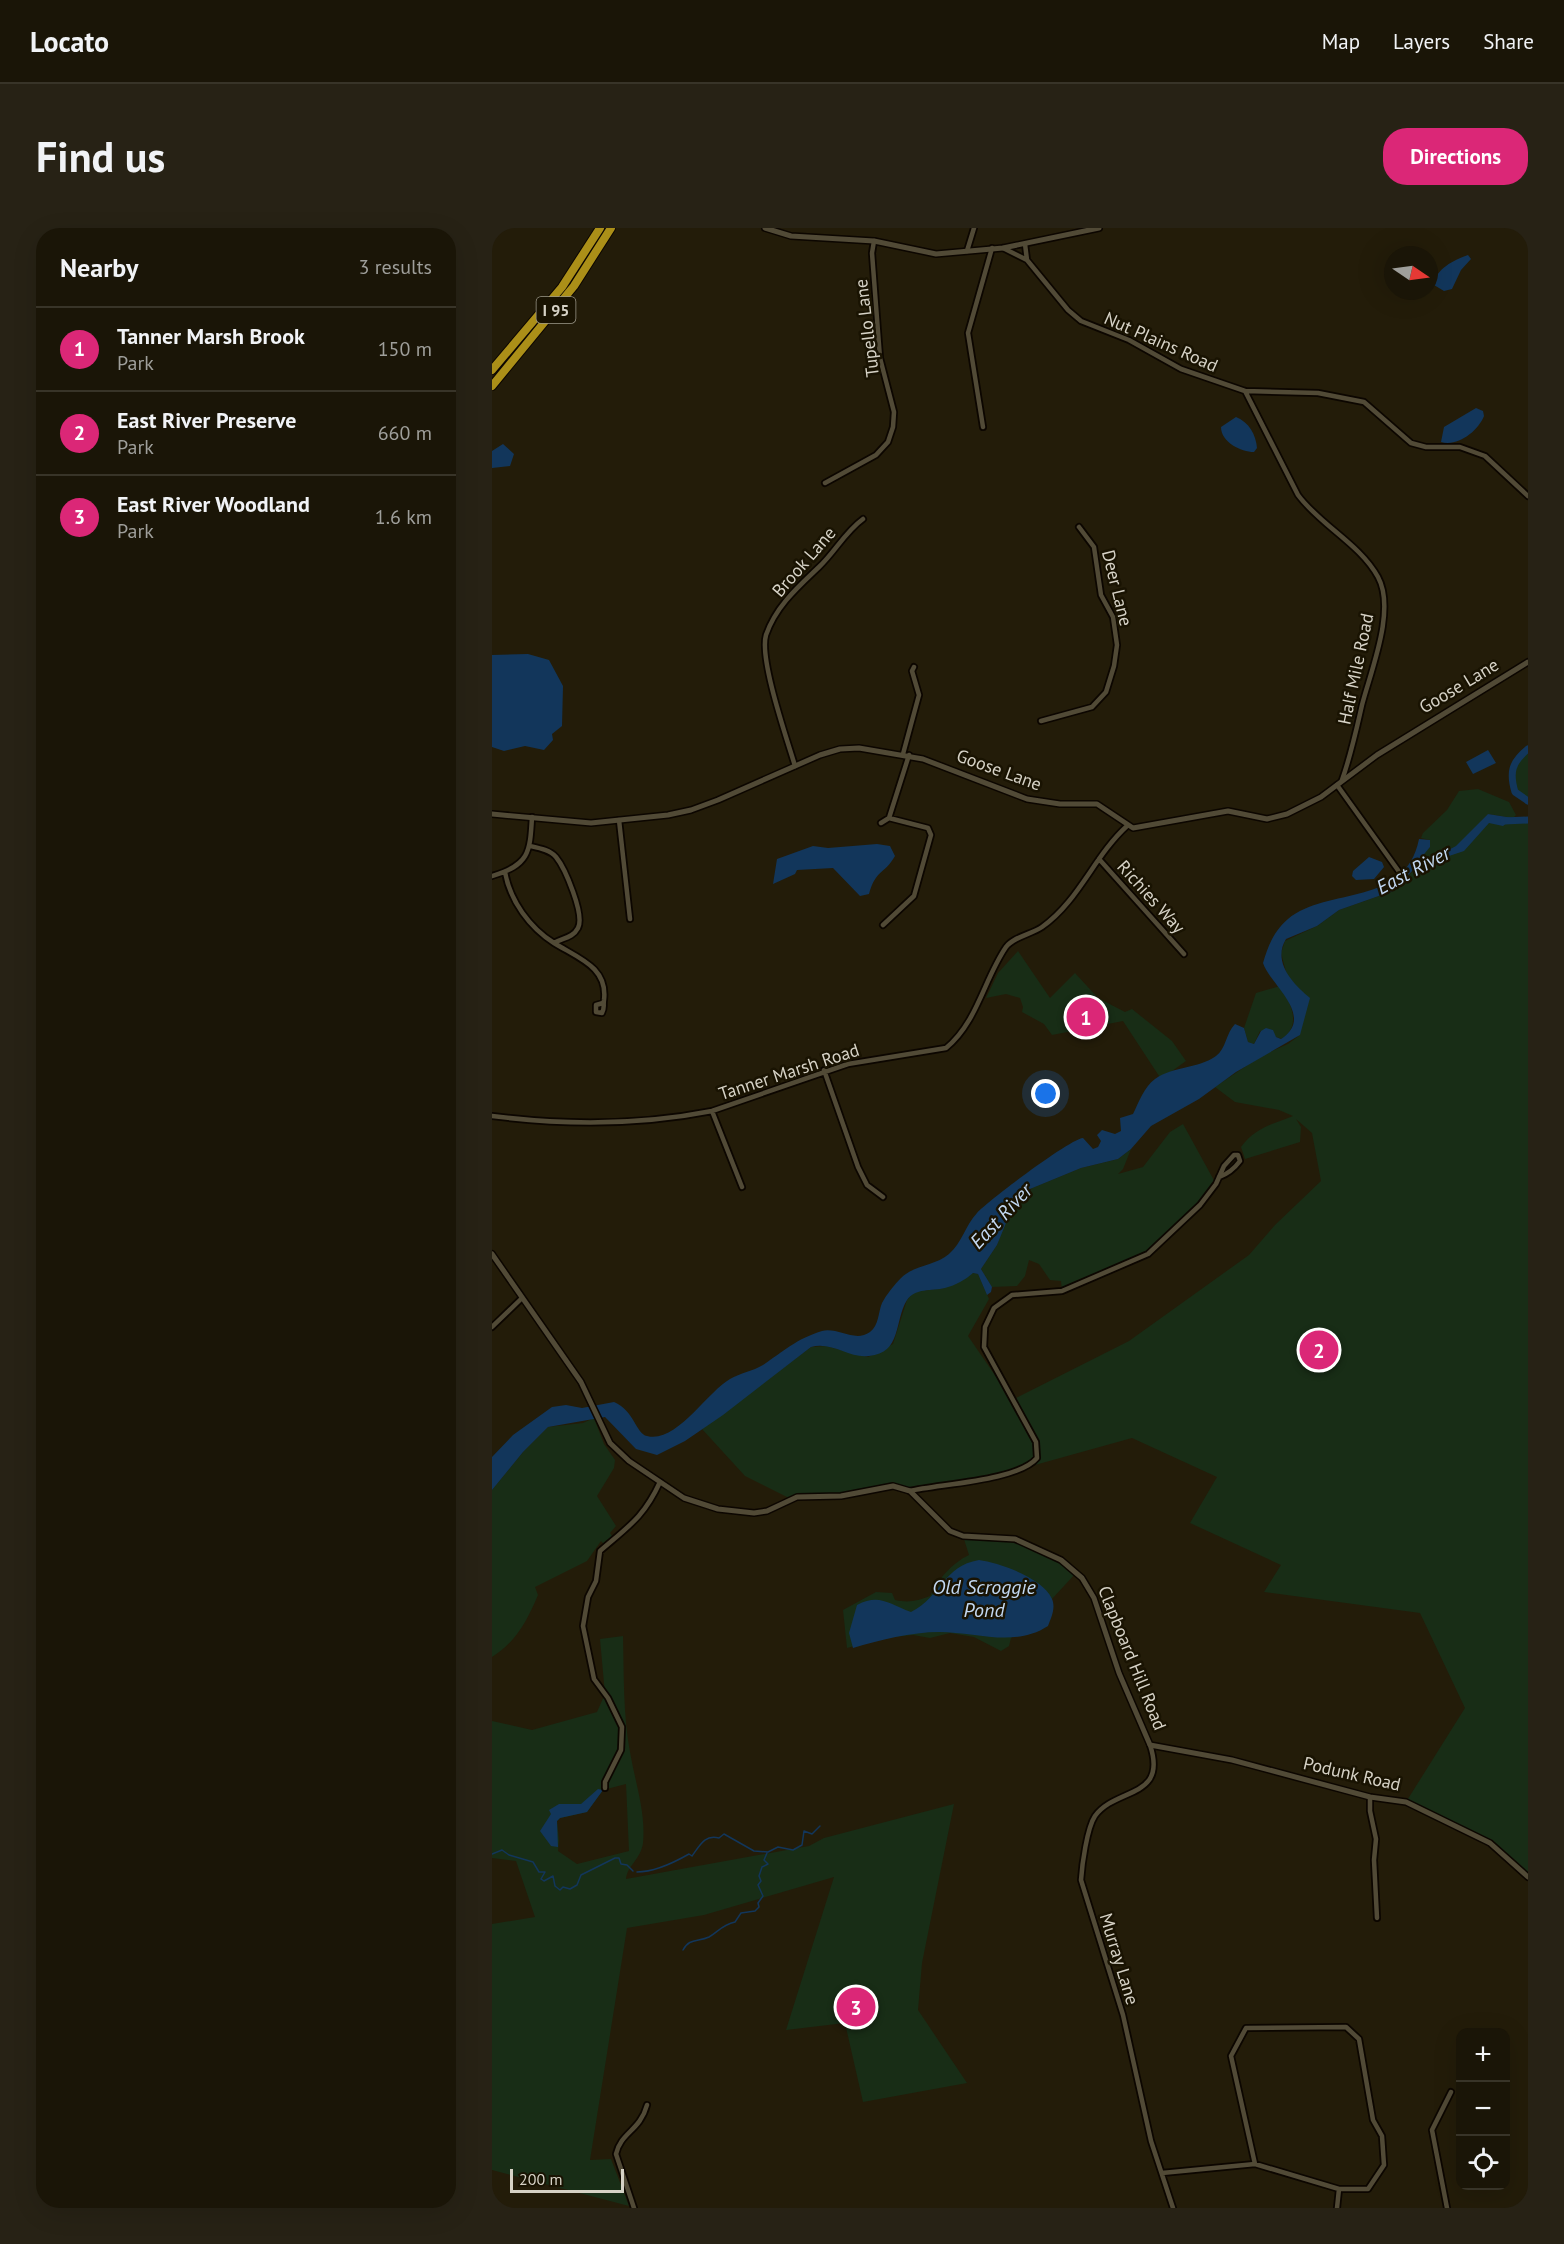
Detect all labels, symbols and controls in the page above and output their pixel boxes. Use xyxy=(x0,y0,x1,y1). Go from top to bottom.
text: Locato xyxy=(30,23,109,60)
text: Map xyxy=(1322,28,1360,55)
text: Layers xyxy=(1393,28,1450,55)
text: Share xyxy=(1483,28,1534,55)
button: Directions xyxy=(1383,128,1528,185)
text: Find us xyxy=(36,129,165,184)
north arrow xyxy=(1384,246,1438,300)
text: Nearby xyxy=(60,251,138,284)
text: 3 results xyxy=(359,254,432,280)
street label: Tupello Lane xyxy=(849,278,884,378)
road number: I 95 xyxy=(536,297,576,323)
street label: Nut Plains Road xyxy=(1101,306,1222,377)
text: Tanner Marsh Brook xyxy=(117,322,305,350)
text: 1 xyxy=(74,336,85,362)
text: 150 m xyxy=(378,336,432,362)
text: Park xyxy=(117,350,154,376)
text: East River Preserve xyxy=(117,406,296,434)
text: 2 xyxy=(74,420,85,446)
text: 660 m xyxy=(378,420,432,446)
text: Park xyxy=(117,434,154,460)
text: East River Woodland xyxy=(117,490,310,518)
text: 3 xyxy=(74,504,85,530)
text: 1.6 km xyxy=(375,504,432,530)
text: Park xyxy=(117,518,154,544)
street label: Brook Lane xyxy=(767,522,840,602)
street label: Deer Lane xyxy=(1097,547,1138,628)
street label: Half Mile Road xyxy=(1332,611,1379,727)
street label: Goose Lane xyxy=(1415,653,1503,718)
street label: Goose Lane xyxy=(954,744,1045,796)
water label: East River xyxy=(1372,839,1456,900)
street label: Richies Way xyxy=(1112,855,1191,939)
pin: 1 xyxy=(1066,994,1106,1040)
street label: Tanner Marsh Road xyxy=(716,1038,862,1105)
your location xyxy=(1031,1079,1060,1108)
water label: East River xyxy=(964,1177,1039,1254)
pin: 2 xyxy=(1300,1328,1338,1372)
water label: Old Scroggie Pond xyxy=(932,1574,1037,1623)
street label: Clapboard Hill Road xyxy=(1093,1582,1172,1733)
street label: Podunk Road xyxy=(1301,1751,1403,1796)
street label: Murray Lane xyxy=(1095,1910,1144,2007)
pin: 3 xyxy=(836,1984,876,2030)
map controls xyxy=(1456,2028,1510,2190)
button: + xyxy=(1456,2028,1510,2082)
button: − xyxy=(1456,2082,1510,2136)
button: locate xyxy=(1456,2136,1510,2190)
scale bar xyxy=(510,2166,624,2194)
text: 200 m xyxy=(519,2169,562,2189)

